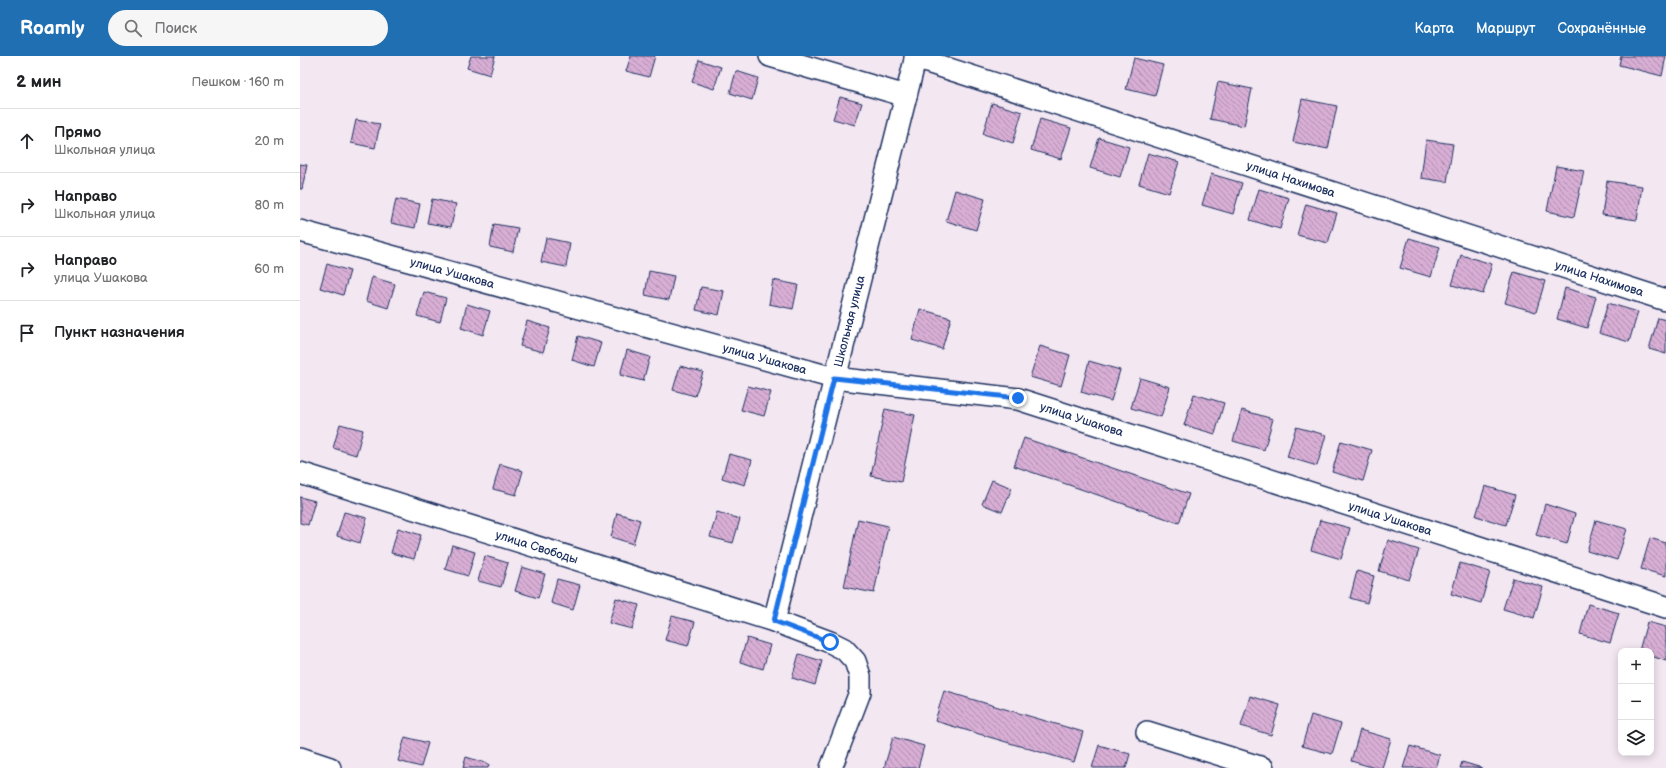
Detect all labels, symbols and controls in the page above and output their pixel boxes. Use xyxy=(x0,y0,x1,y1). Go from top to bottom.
search box xyxy=(108,10,388,46)
text: Roamly xyxy=(20,17,84,40)
icon: search xyxy=(122,17,144,39)
text: Поиск xyxy=(154,19,197,38)
text: Карта xyxy=(1415,20,1454,37)
text: Маршрут xyxy=(1476,20,1536,37)
text: Сохранённые xyxy=(1558,20,1646,37)
text: 2 мин xyxy=(16,72,62,92)
text: Пешком · 160 m xyxy=(192,74,284,90)
text: Прямо xyxy=(54,123,101,142)
icon: ahead xyxy=(16,130,38,152)
text: 20 m xyxy=(254,133,284,149)
text: Школьная улица xyxy=(54,142,156,158)
street label: улица Нахимова xyxy=(1245,158,1337,201)
text: Направо xyxy=(54,187,117,206)
icon: right xyxy=(16,194,38,216)
text: 80 m xyxy=(255,197,284,213)
text: Школьная улица xyxy=(54,206,156,222)
text: Направо xyxy=(54,251,117,270)
street label: улица Ушакова xyxy=(408,255,496,292)
icon: right xyxy=(16,258,38,280)
street label: улица Нахимова xyxy=(1553,258,1645,300)
text: 60 m xyxy=(254,261,284,277)
text: улица Ушакова xyxy=(54,270,148,286)
street label: Школьная улица xyxy=(831,274,869,369)
icon: arrive xyxy=(16,322,38,344)
text: Пункт назначения xyxy=(54,323,185,342)
street label: улица Ушакова xyxy=(721,341,808,378)
route end xyxy=(1009,389,1027,407)
street label: улица Ушакова xyxy=(1038,400,1125,440)
street label: улица Ушакова xyxy=(1347,499,1434,539)
street label: улица Свободы xyxy=(493,527,580,567)
route start xyxy=(821,633,839,651)
map controls xyxy=(1618,648,1654,756)
button: + xyxy=(1618,648,1654,684)
button: − xyxy=(1618,684,1654,720)
button: layers xyxy=(1618,720,1654,756)

